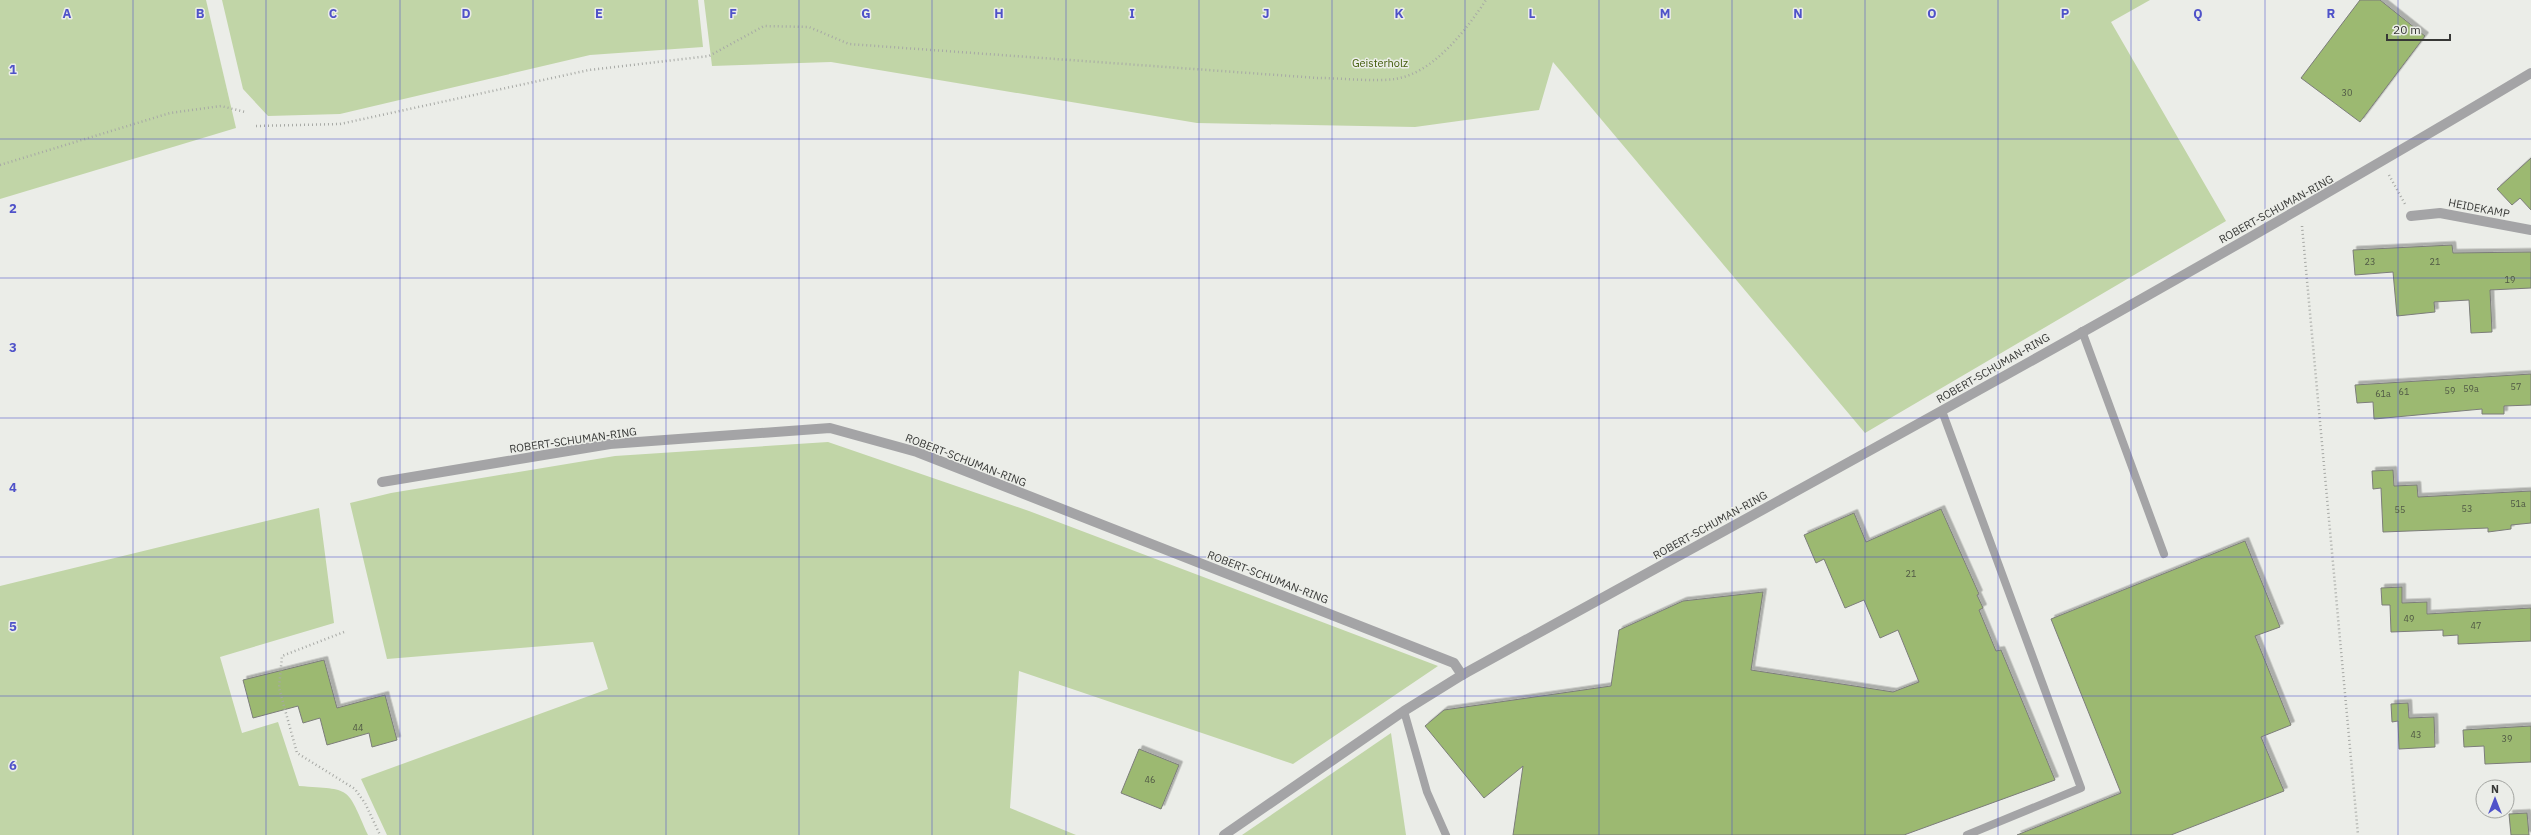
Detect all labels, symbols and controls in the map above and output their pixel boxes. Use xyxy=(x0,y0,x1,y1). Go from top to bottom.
text: A xyxy=(63,5,72,22)
text: B xyxy=(196,5,205,22)
text: C xyxy=(329,5,338,22)
text: D xyxy=(461,5,471,22)
text: E xyxy=(595,5,603,22)
text: F xyxy=(729,5,737,22)
text: G xyxy=(861,5,871,22)
text: H xyxy=(994,5,1004,22)
text: I xyxy=(1129,5,1135,22)
text: J xyxy=(1262,5,1270,22)
text: K xyxy=(1394,5,1404,22)
text: L xyxy=(1529,5,1536,22)
text: M xyxy=(1660,5,1670,22)
text: N xyxy=(1793,5,1803,22)
text: O xyxy=(1927,5,1937,22)
text: P xyxy=(2061,5,2070,22)
text: Q xyxy=(2193,5,2203,22)
text: R xyxy=(2327,5,2336,22)
scale bar xyxy=(2387,16,2450,42)
text: 20 m xyxy=(2393,22,2421,37)
park label: Geisterholz xyxy=(1352,56,1408,70)
text: 1 xyxy=(9,61,17,78)
house number: 30 xyxy=(2342,87,2352,98)
street label: ROBERT-SCHUMAN-RING xyxy=(2216,172,2336,246)
street label: HEIDEKAMP xyxy=(2447,195,2511,221)
text: 2 xyxy=(9,200,17,217)
house number: 23 xyxy=(2365,256,2375,267)
house number: 21 xyxy=(2430,256,2440,267)
house number: 19 xyxy=(2505,274,2515,285)
street label: ROBERT-SCHUMAN-RING xyxy=(1934,330,2052,406)
text: 3 xyxy=(9,339,17,356)
house number: 57 xyxy=(2511,381,2521,392)
house number: 59a xyxy=(2463,383,2479,394)
house number: 59 xyxy=(2445,385,2455,396)
house number: 61 xyxy=(2399,386,2409,397)
house number: 61a xyxy=(2375,388,2391,399)
street label: ROBERT-SCHUMAN-RING xyxy=(508,424,638,456)
street label: ROBERT-SCHUMAN-RING xyxy=(904,430,1028,490)
text: 4 xyxy=(9,479,17,496)
street label: ROBERT-SCHUMAN-RING xyxy=(1650,488,1770,562)
house number: 51a xyxy=(2510,498,2526,509)
house number: 53 xyxy=(2462,503,2472,514)
house number: 55 xyxy=(2395,504,2405,515)
street label: ROBERT-SCHUMAN-RING xyxy=(1206,547,1330,607)
house number: 21 xyxy=(1906,568,1916,579)
house number: 49 xyxy=(2404,613,2414,624)
text: 5 xyxy=(9,618,17,635)
house number: 47 xyxy=(2471,620,2481,631)
house number: 44 xyxy=(353,722,363,733)
house number: 43 xyxy=(2411,729,2421,740)
house number: 39 xyxy=(2502,733,2512,744)
text: 6 xyxy=(9,757,17,774)
house number: 46 xyxy=(1145,774,1155,785)
north arrow xyxy=(2475,779,2515,819)
text: N xyxy=(2491,782,2499,796)

